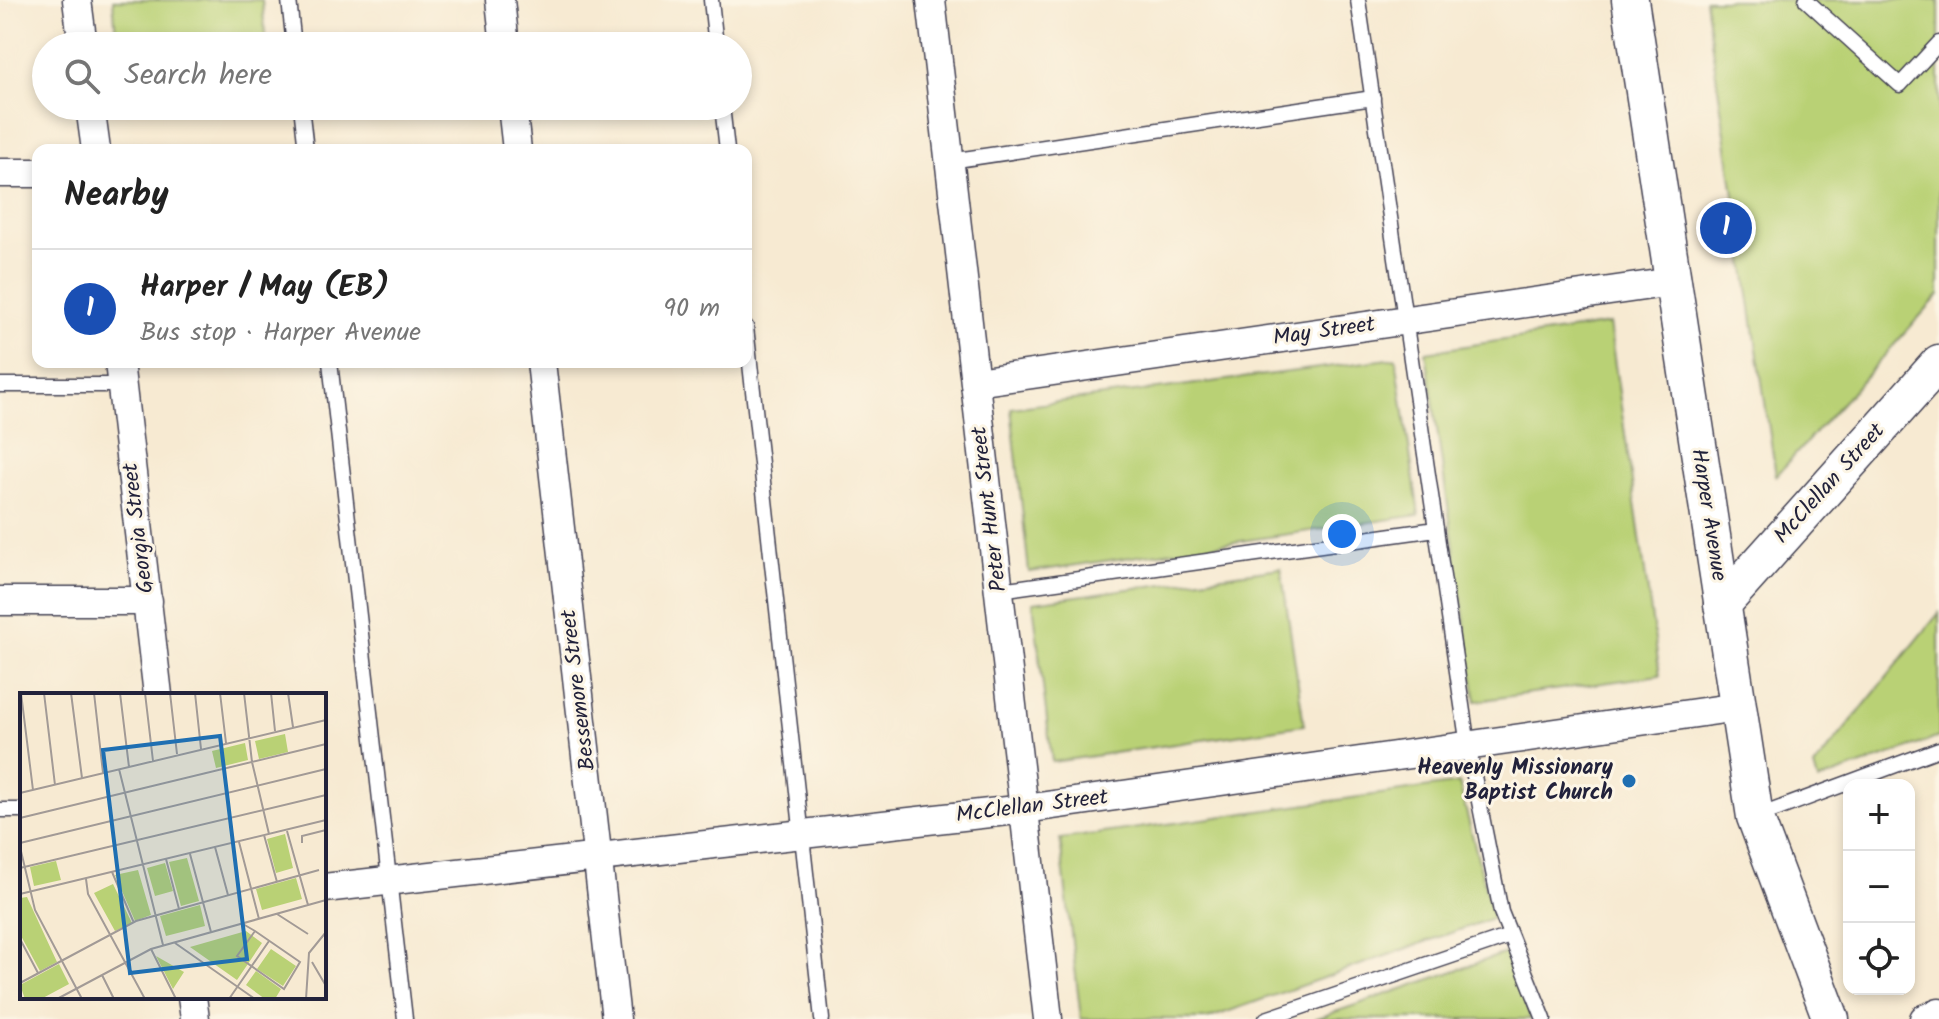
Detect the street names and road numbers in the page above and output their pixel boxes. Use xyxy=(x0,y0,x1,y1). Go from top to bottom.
street label: May Street xyxy=(1271,307,1378,356)
street label: McClellan Street xyxy=(1766,415,1895,553)
street label: Peter Hunt Street xyxy=(962,424,1018,594)
street label: Harper Avenue xyxy=(1680,446,1736,584)
street label: Georgia Street xyxy=(114,460,164,595)
street label: Bessemore Street xyxy=(552,607,606,772)
street label: McClellan Street xyxy=(954,780,1111,834)

